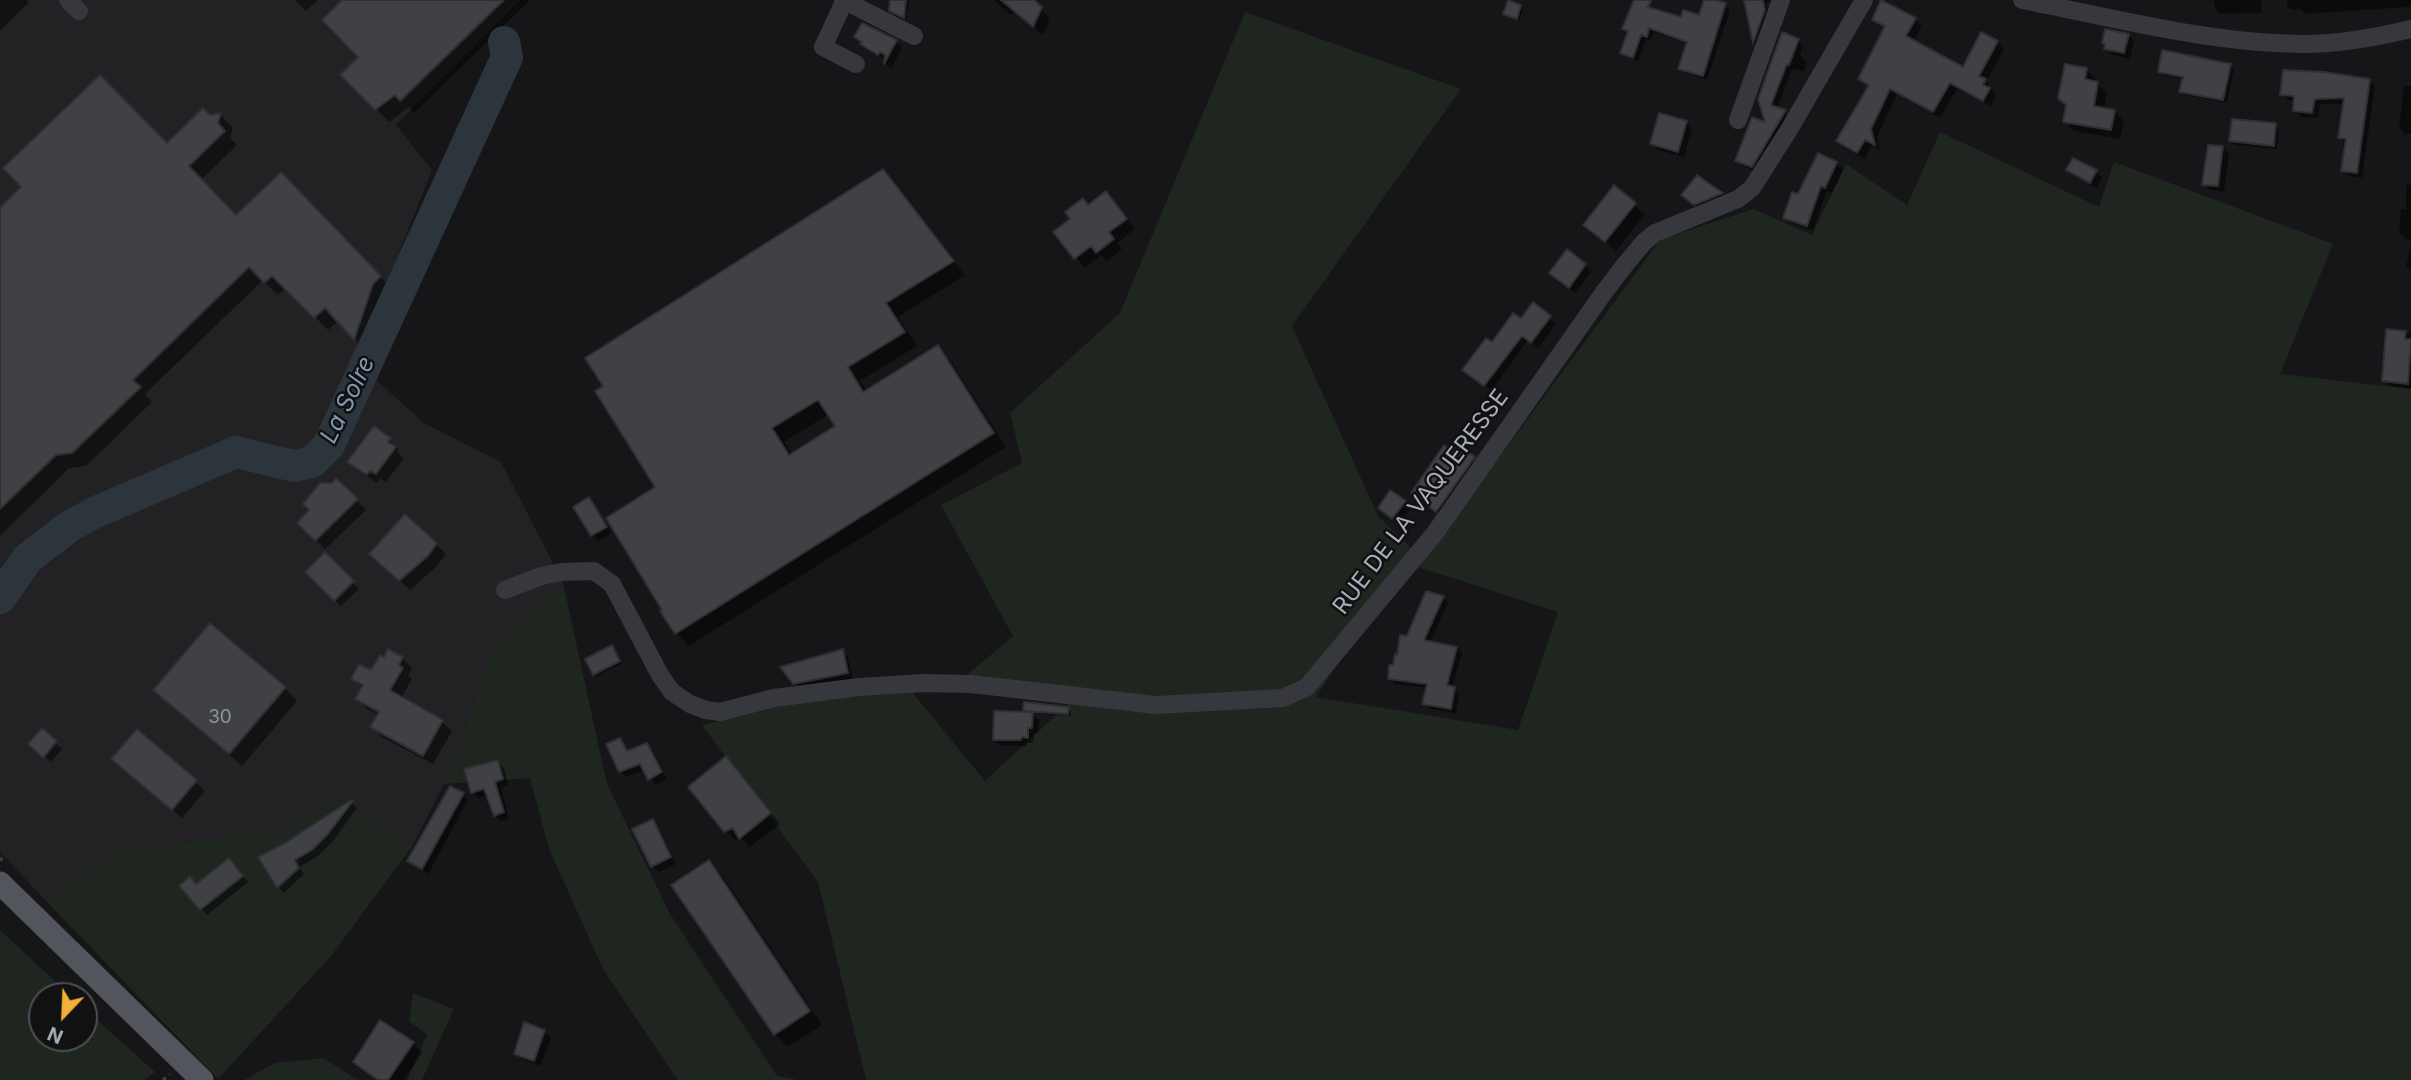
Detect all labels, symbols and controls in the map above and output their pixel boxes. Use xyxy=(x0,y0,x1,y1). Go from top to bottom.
water label: La Solre xyxy=(315,352,381,448)
street label: RUE DE LA VAQUERESSE xyxy=(1327,384,1515,620)
house number: 30 xyxy=(208,706,232,728)
north arrow xyxy=(28,982,98,1052)
text: N xyxy=(44,1022,67,1048)

